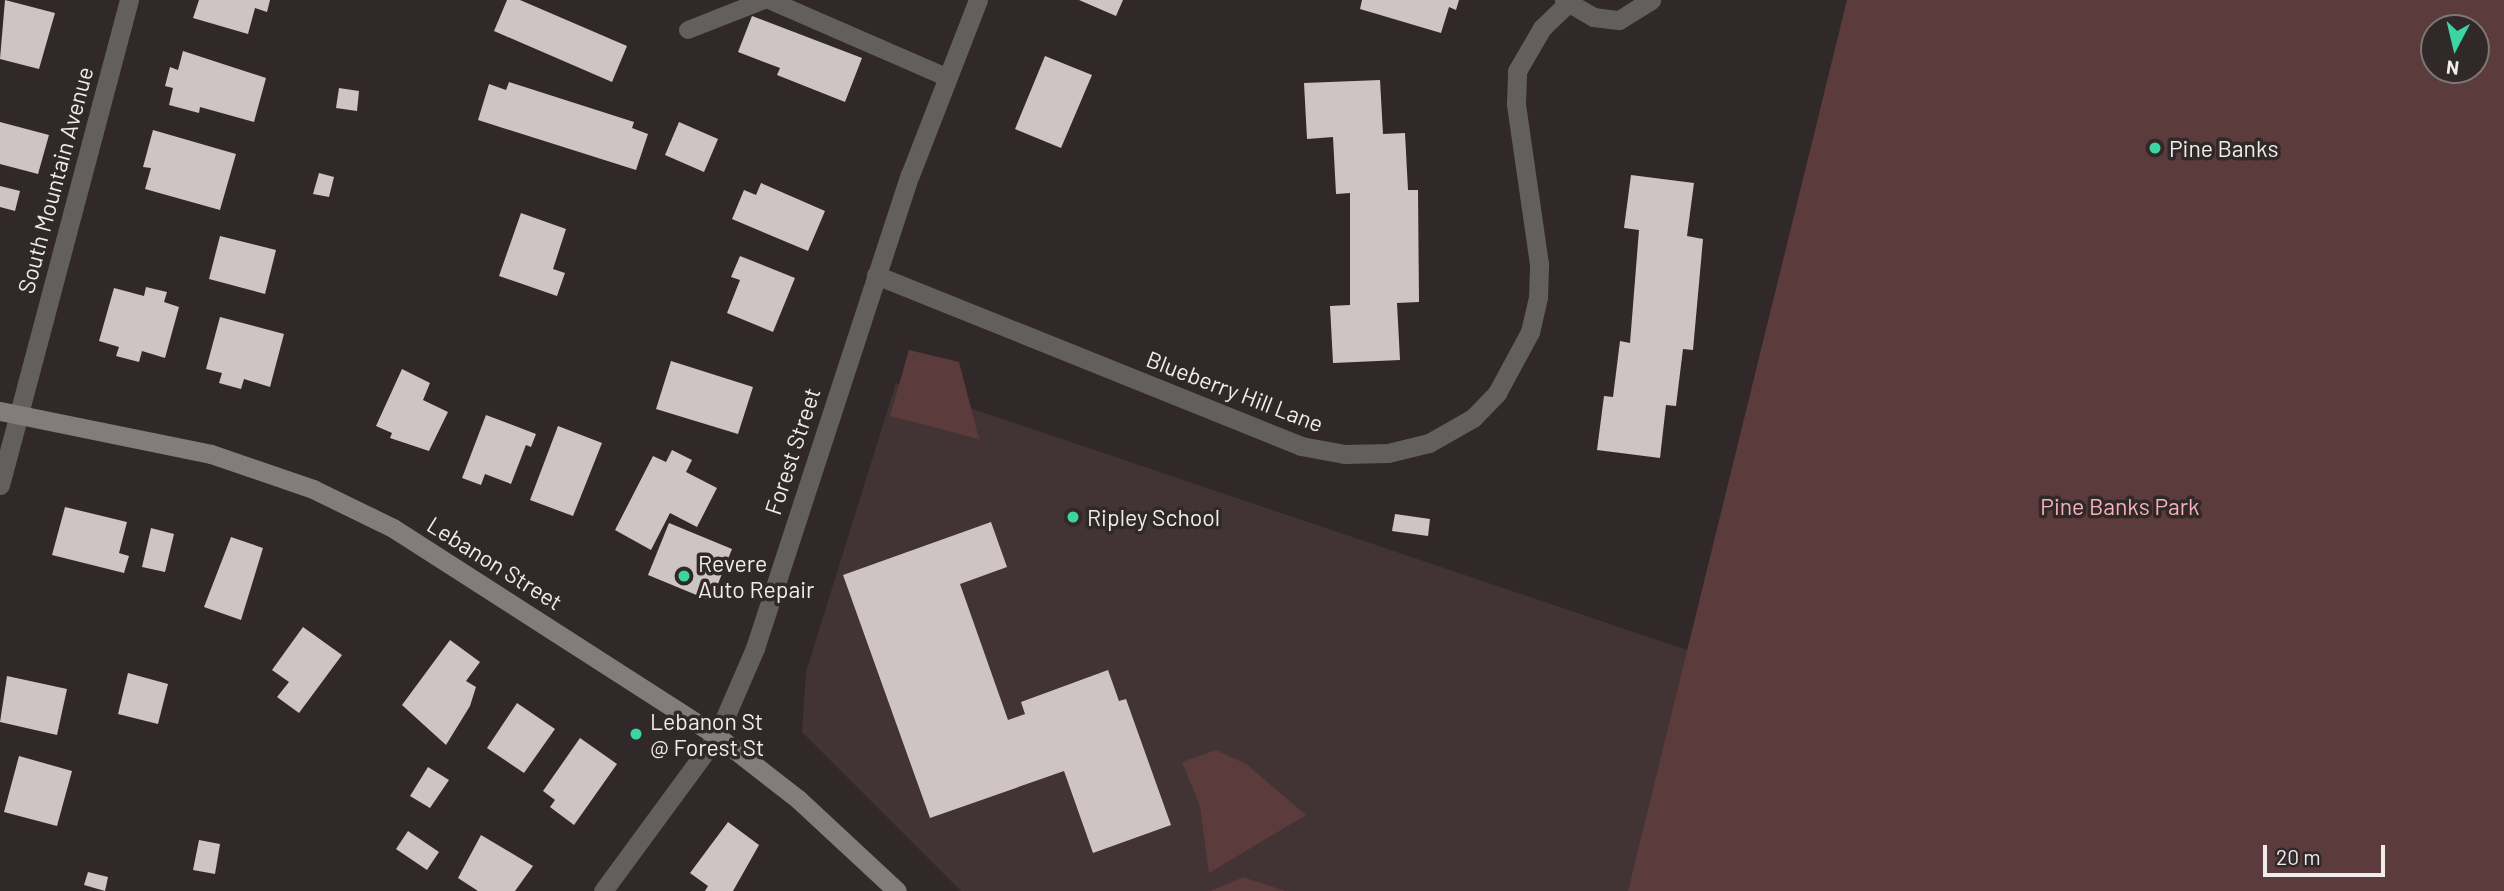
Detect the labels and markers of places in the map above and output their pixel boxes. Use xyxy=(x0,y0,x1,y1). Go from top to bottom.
place label: Pine Banks xyxy=(2169,134,2278,162)
marker: Pine Banks xyxy=(2147,140,2163,156)
place label: Ripley School xyxy=(1087,503,1220,531)
marker: Ripley School xyxy=(1065,509,1081,525)
place label: Revere Auto Repair xyxy=(698,549,814,603)
marker: Revere Auto Repair xyxy=(676,568,692,584)
place label: Lebanon St @ Forest St xyxy=(650,707,764,761)
marker: Lebanon St @ Forest St xyxy=(628,726,644,742)

